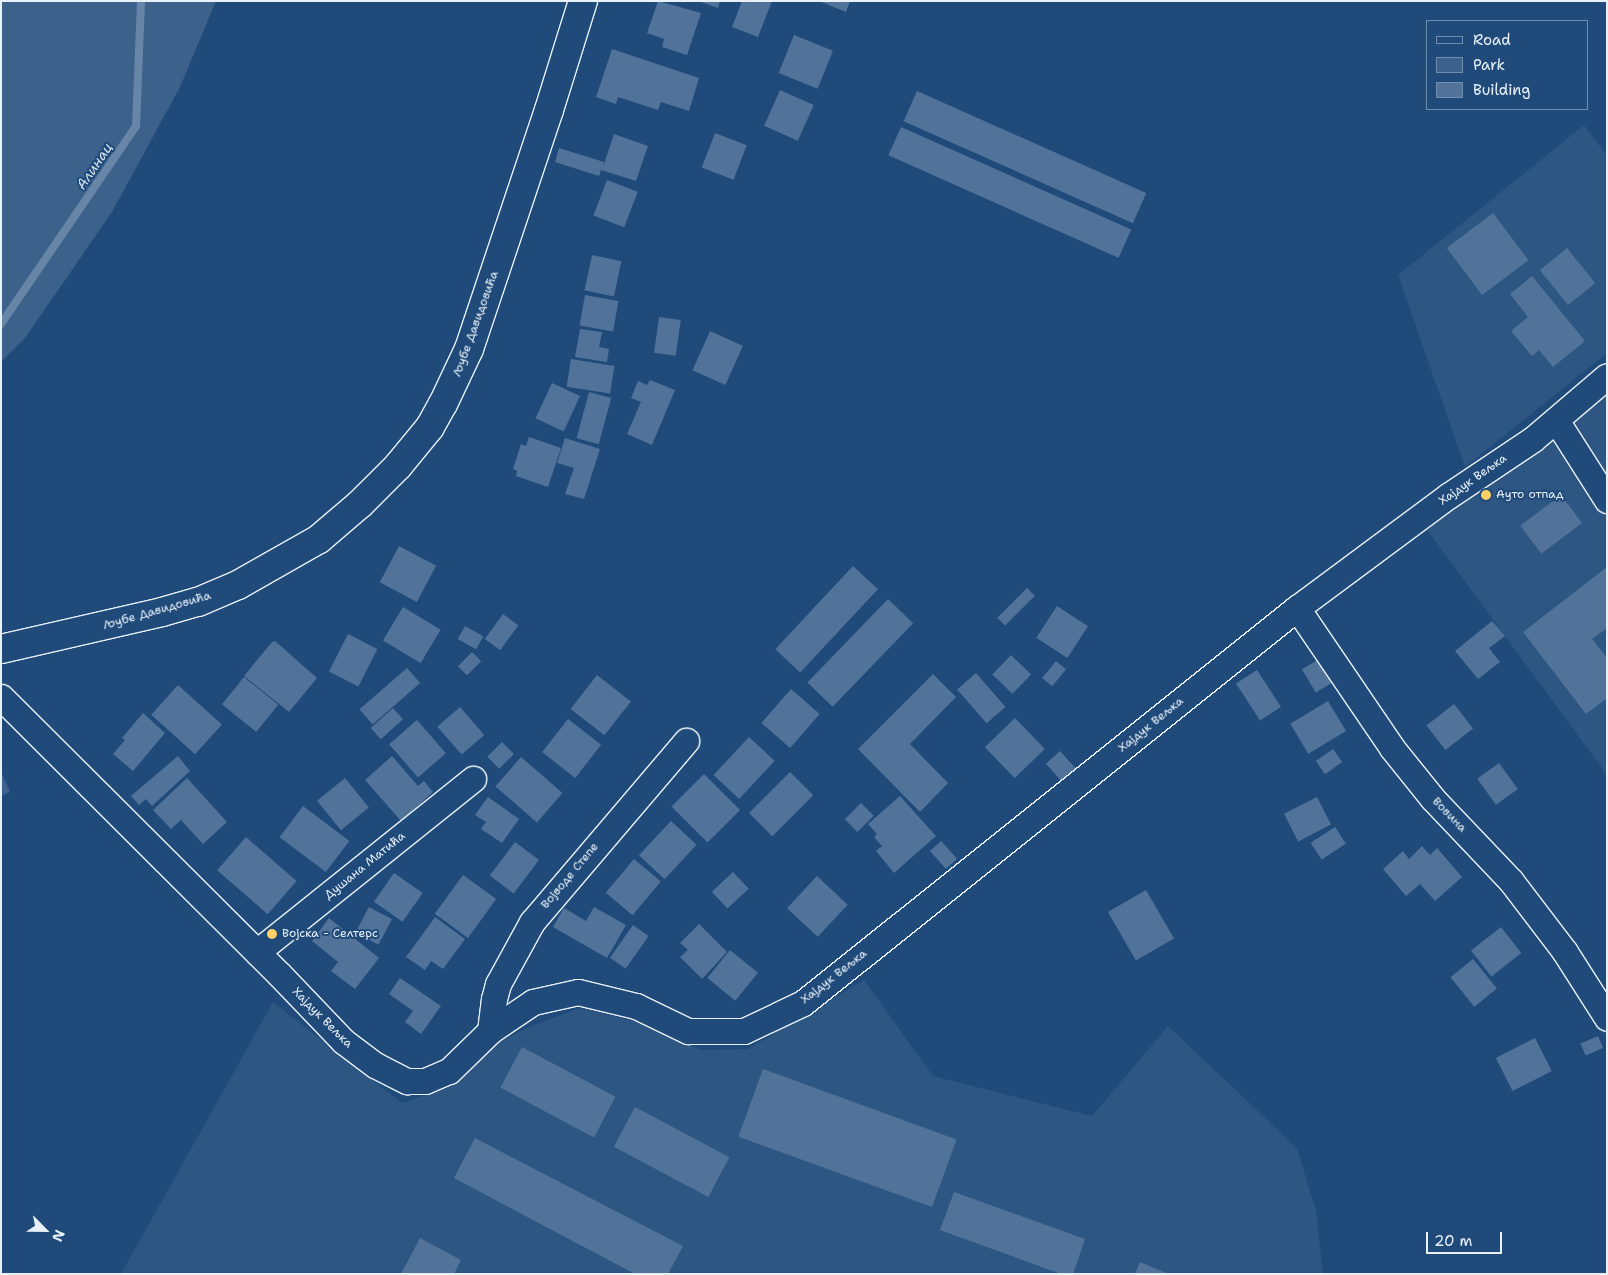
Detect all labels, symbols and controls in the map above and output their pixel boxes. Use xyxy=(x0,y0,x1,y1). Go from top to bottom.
legend xyxy=(1426,20,1588,110)
text: Road xyxy=(1473,30,1511,50)
text: Park xyxy=(1473,55,1505,75)
text: Building xyxy=(1473,80,1530,100)
water label: Алинац xyxy=(72,140,116,192)
street label: Љубе Давидовића xyxy=(450,269,502,379)
street label: Хајдук Вељка xyxy=(1436,451,1510,509)
place label: Ауто отпад xyxy=(1496,488,1564,502)
marker: Ауто отпад xyxy=(1480,489,1492,501)
street label: Љубе Давидовића xyxy=(101,589,213,633)
street label: Хајдук Вељка xyxy=(1116,694,1186,756)
street label: Вовина xyxy=(1429,795,1469,835)
street label: Душана Матића xyxy=(322,829,408,903)
street label: Војводе Степе xyxy=(538,840,602,912)
place label: Војска - Селтерс xyxy=(282,927,378,941)
marker: Војска - Селтерс xyxy=(266,928,278,940)
street label: Хајдук Вељка xyxy=(798,947,870,1007)
street label: Хајдук Вељка xyxy=(289,985,355,1051)
north arrow xyxy=(20,1205,70,1255)
scale bar xyxy=(1428,1222,1504,1254)
text: N xyxy=(48,1227,69,1244)
text: 20 m xyxy=(1434,1231,1473,1251)

